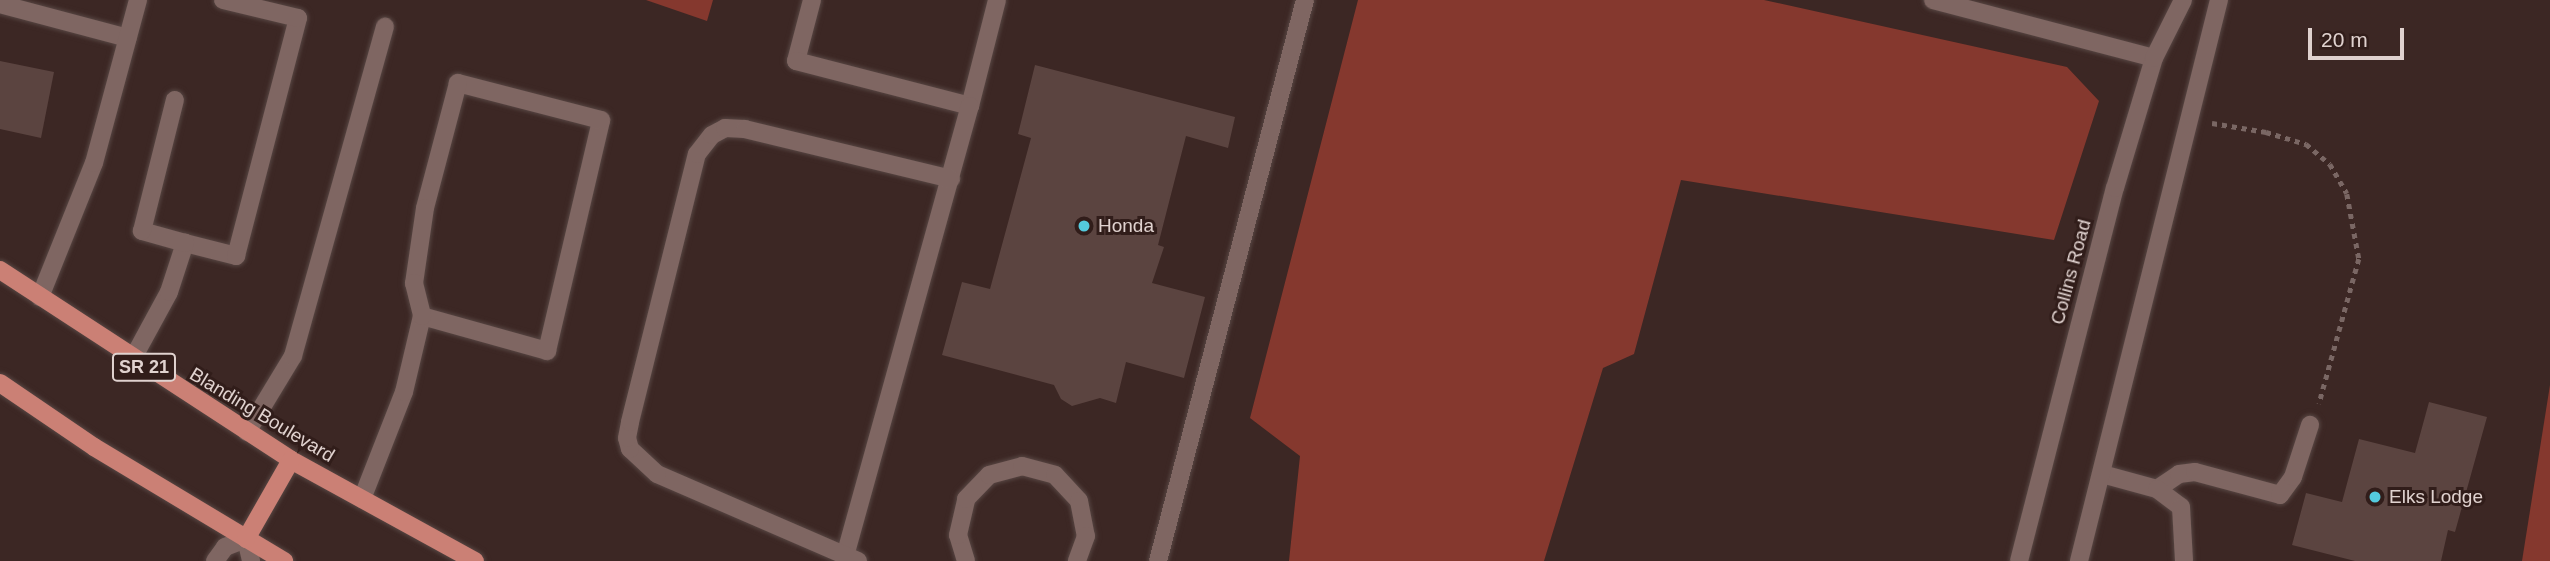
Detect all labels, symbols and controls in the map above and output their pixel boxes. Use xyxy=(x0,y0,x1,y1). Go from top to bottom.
scale bar xyxy=(2312,14,2408,58)
text: 20 m xyxy=(2321,28,2368,51)
place label: Honda xyxy=(1098,215,1154,237)
street label: Collins Road xyxy=(2046,217,2096,327)
marker: Honda xyxy=(1076,218,1092,234)
road number: SR 21 xyxy=(111,352,177,382)
street label: Blanding Boulevard xyxy=(186,363,338,467)
place label: Elks Lodge xyxy=(2389,486,2483,508)
marker: Elks Lodge xyxy=(2367,489,2383,505)

